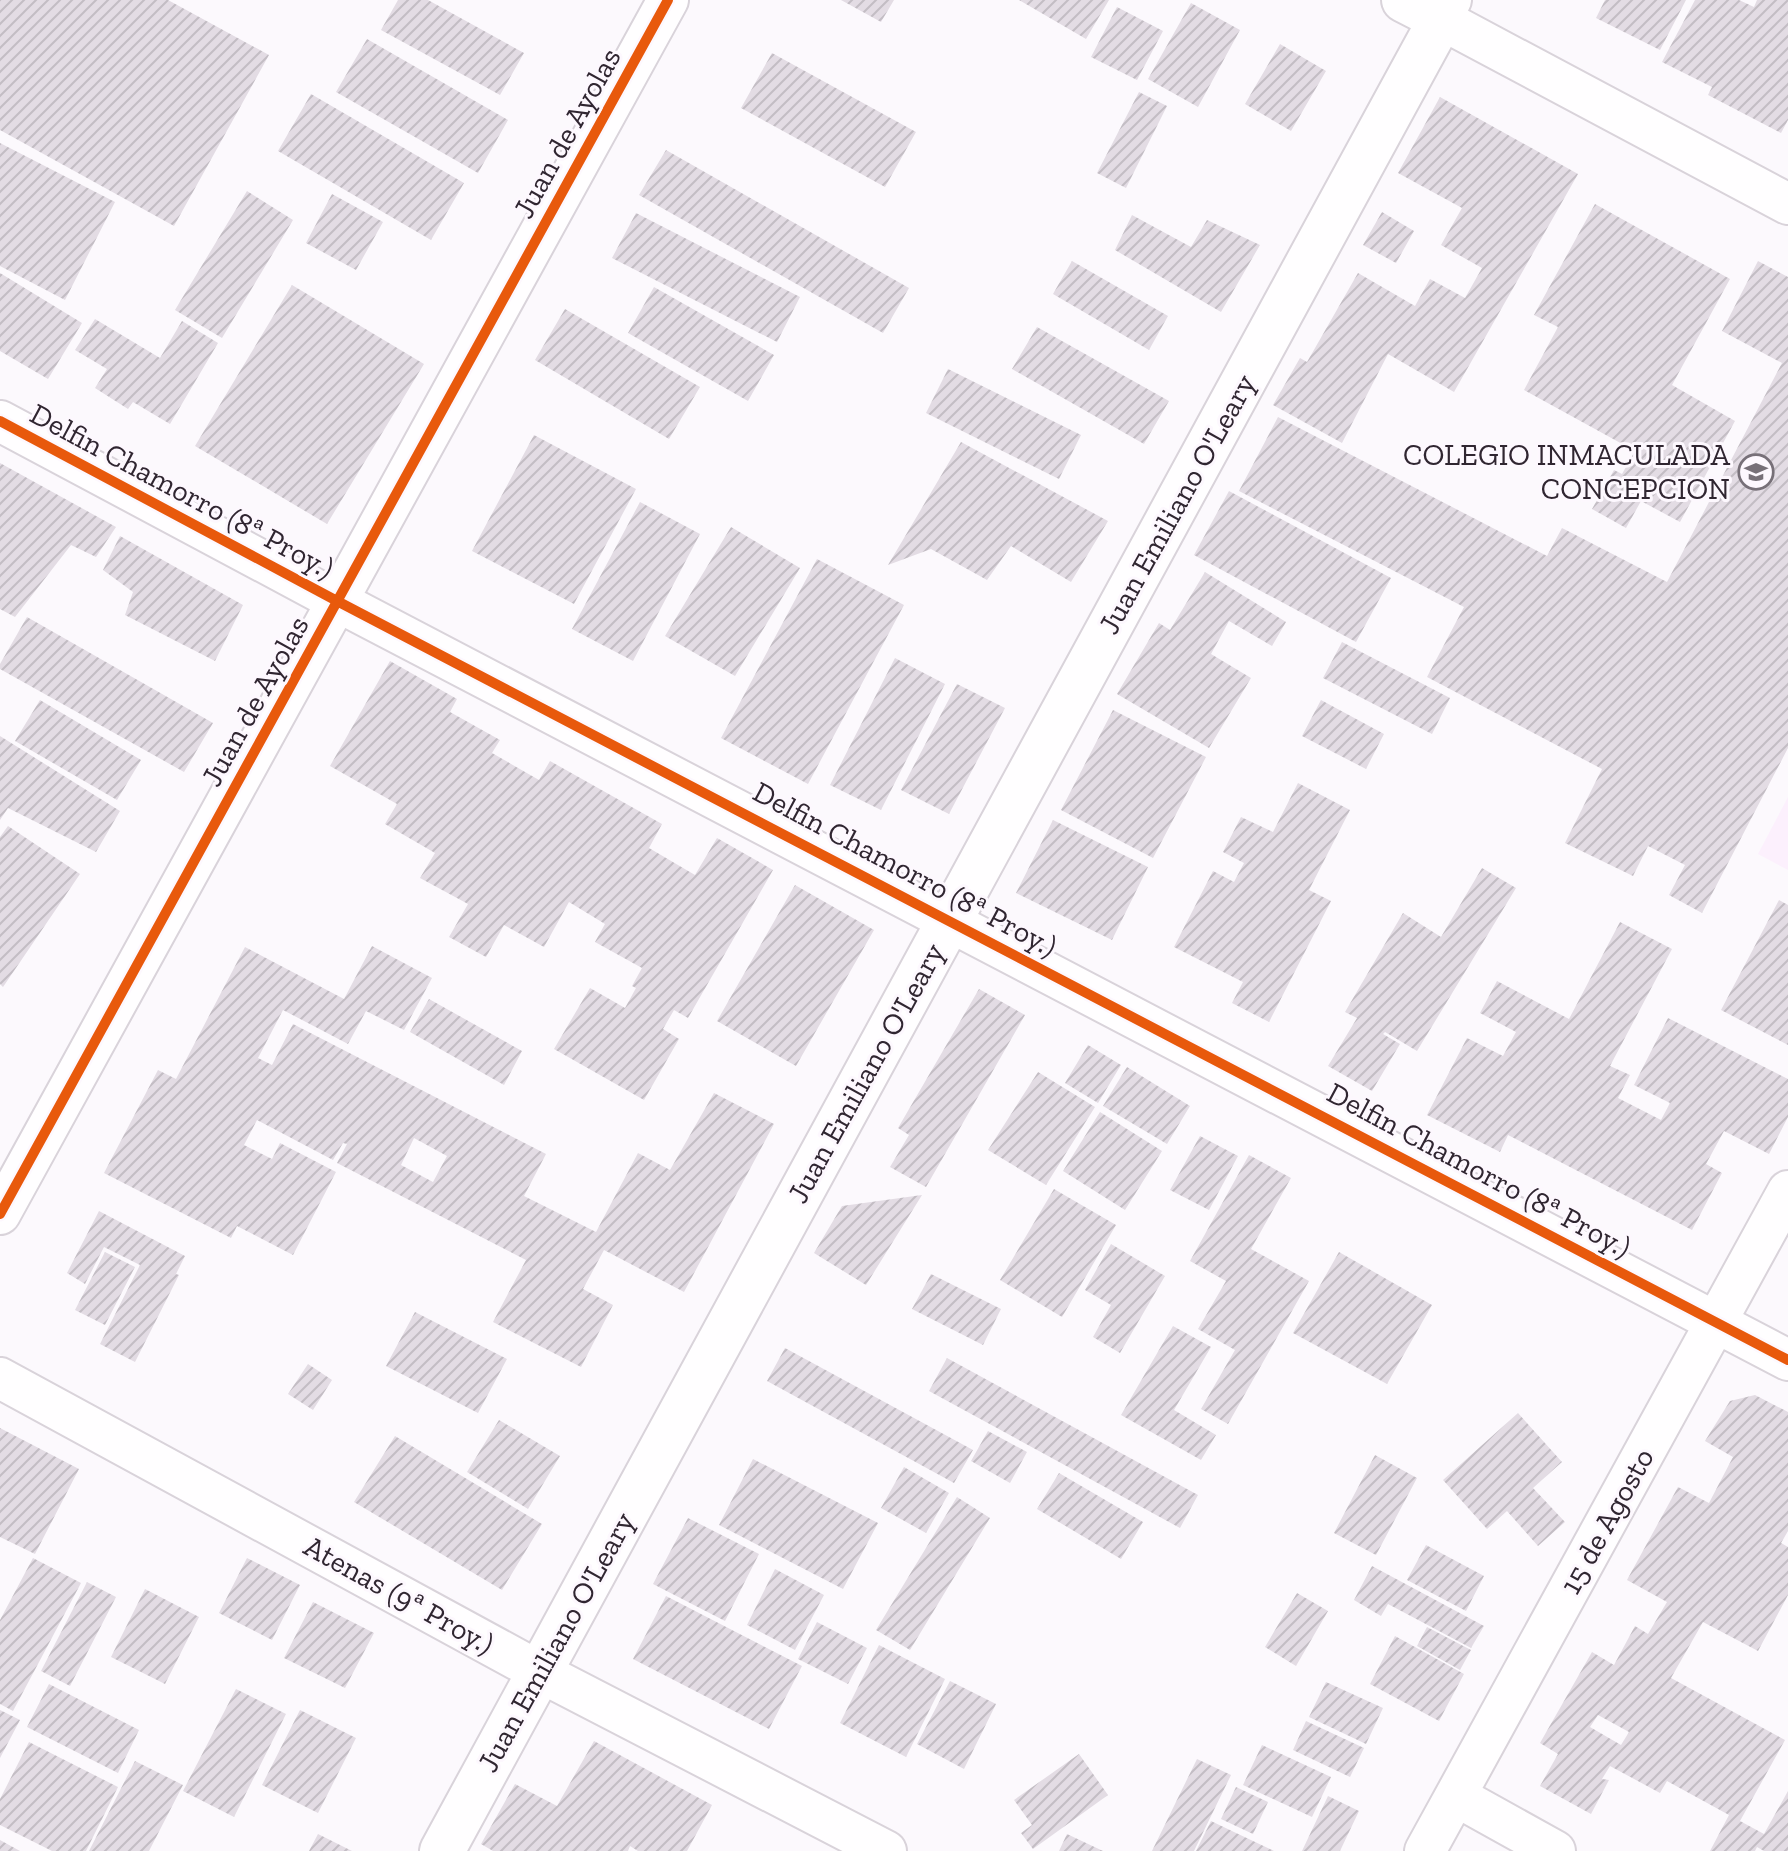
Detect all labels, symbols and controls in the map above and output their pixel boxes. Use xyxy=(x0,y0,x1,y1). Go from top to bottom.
street label: Juan de Ayolas xyxy=(505,42,629,224)
street label: Juan Emiliano O'Leary xyxy=(1091,367,1264,640)
street label: Delfin Chamorro (8ª Proy.) xyxy=(24,396,340,586)
place label: COLEGIO INMACULADA CONCEPCION xyxy=(1403,437,1731,507)
school or university icon: COLEGIO INMACULADA CONCEPCION xyxy=(1737,453,1775,491)
street label: Juan de Ayolas xyxy=(193,610,317,792)
street label: Delfin Chamorro (8ª Proy.) xyxy=(747,774,1063,964)
street label: Juan Emiliano O'Leary xyxy=(780,936,953,1209)
street label: Delfin Chamorro (8ª Proy.) xyxy=(1321,1075,1637,1265)
street label: 15 de Agosto xyxy=(1552,1442,1662,1600)
street label: Juan Emiliano O'Leary xyxy=(470,1505,643,1778)
street label: Atenas (9ª Proy.) xyxy=(298,1528,500,1662)

